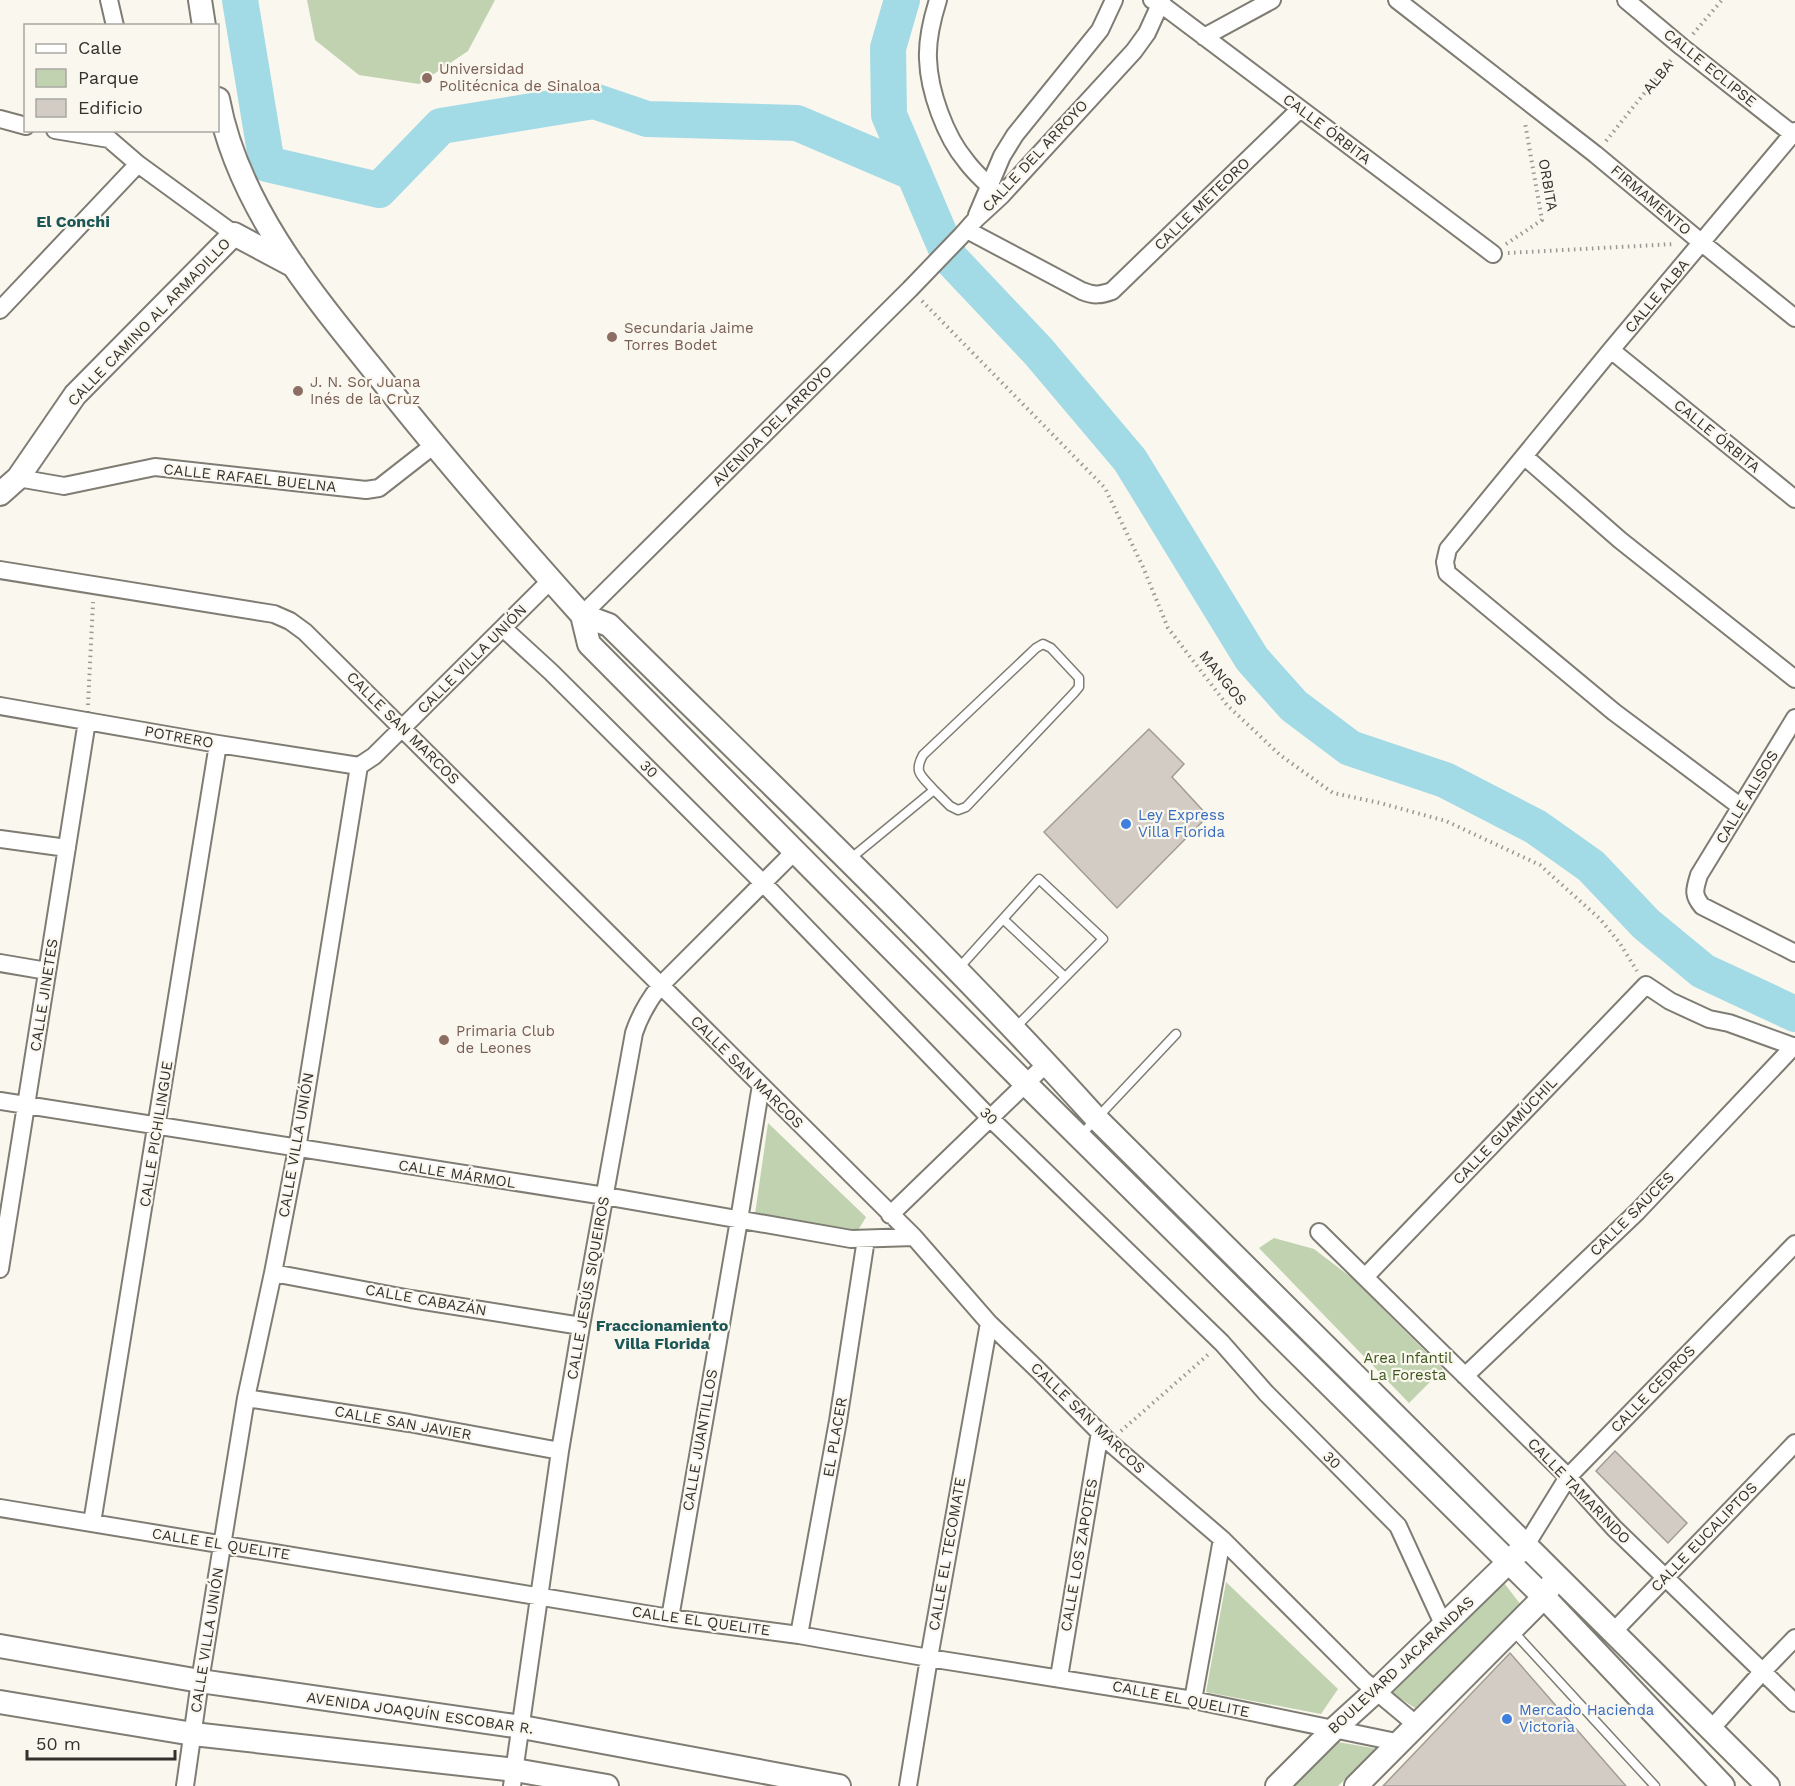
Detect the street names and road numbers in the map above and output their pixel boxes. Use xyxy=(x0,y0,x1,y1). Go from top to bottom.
street label: CALLE ECLIPSE xyxy=(1660,25,1760,111)
street label: ALBA xyxy=(1639,56,1677,98)
street label: CALLE ÓRBITA xyxy=(1279,89,1375,168)
street label: CALLE DEL ARROYO xyxy=(978,96,1092,216)
street label: CALLE METEORO xyxy=(1150,154,1254,254)
street label: ORBITA xyxy=(1535,157,1561,213)
street label: FIRMAMENTO xyxy=(1607,161,1695,239)
street label: CALLE CAMINO AL ARMADILLO xyxy=(64,234,234,410)
street label: CALLE ALBA xyxy=(1621,255,1693,337)
street label: AVENIDA DEL ARROYO xyxy=(708,362,836,490)
street label: CALLE ÓRBITA xyxy=(1670,395,1765,476)
street label: CALLE RAFAEL BUELNA xyxy=(163,460,337,496)
street label: CALLE VILLA UNIÓN xyxy=(413,600,530,717)
street label: MANGOS xyxy=(1195,647,1251,709)
street label: CALLE SAN MARCOS xyxy=(343,668,463,788)
street label: POTRERO xyxy=(143,722,215,752)
street label: CALLE ALISOS xyxy=(1712,747,1782,847)
street label: 30 xyxy=(636,756,662,782)
street label: CALLE JINETES xyxy=(26,937,62,1053)
street label: CALLE SAN MARCOS xyxy=(687,1012,807,1132)
street label: CALLE PICHILINGUE xyxy=(136,1060,176,1208)
street label: CALLE VILLA UNIÓN xyxy=(273,1071,318,1219)
street label: CALLE GUAMÚCHIL xyxy=(1449,1074,1561,1188)
street label: 30 xyxy=(976,1103,1002,1129)
street label: CALLE MÁRMOL xyxy=(397,1156,517,1192)
street label: CALLE SAUCES xyxy=(1586,1168,1678,1260)
street label: CALLE JESÚS SIQUEIROS xyxy=(563,1195,613,1381)
street label: CALLE CABAZÁN xyxy=(364,1280,488,1320)
street label: CALLE CEDROS xyxy=(1607,1342,1699,1436)
street label: CALLE SAN MARCOS xyxy=(1027,1359,1149,1477)
street label: CALLE JUANTILLOS xyxy=(679,1368,721,1512)
street label: EL PLACER xyxy=(819,1396,851,1478)
street label: CALLE SAN JAVIER xyxy=(333,1402,473,1444)
street label: CALLE TAMARINDO xyxy=(1524,1434,1634,1548)
street label: 30 xyxy=(1319,1447,1345,1473)
street label: CALLE EL TECOMATE xyxy=(925,1476,969,1632)
street label: CALLE LOS ZAPOTES xyxy=(1057,1477,1101,1633)
street label: CALLE EUCALIPTOS xyxy=(1647,1478,1761,1596)
street label: CALLE EL QUELITE xyxy=(151,1524,291,1564)
street label: CALLE VILLA UNIÓN xyxy=(186,1566,227,1714)
street label: BOULEVARD JACARANDAS xyxy=(1324,1593,1478,1737)
street label: CALLE EL QUELITE xyxy=(631,1602,771,1640)
street label: CALLE EL QUELITE xyxy=(1111,1677,1251,1721)
street label: AVENIDA JOAQUÍN ESCOBAR R. xyxy=(305,1688,535,1738)

